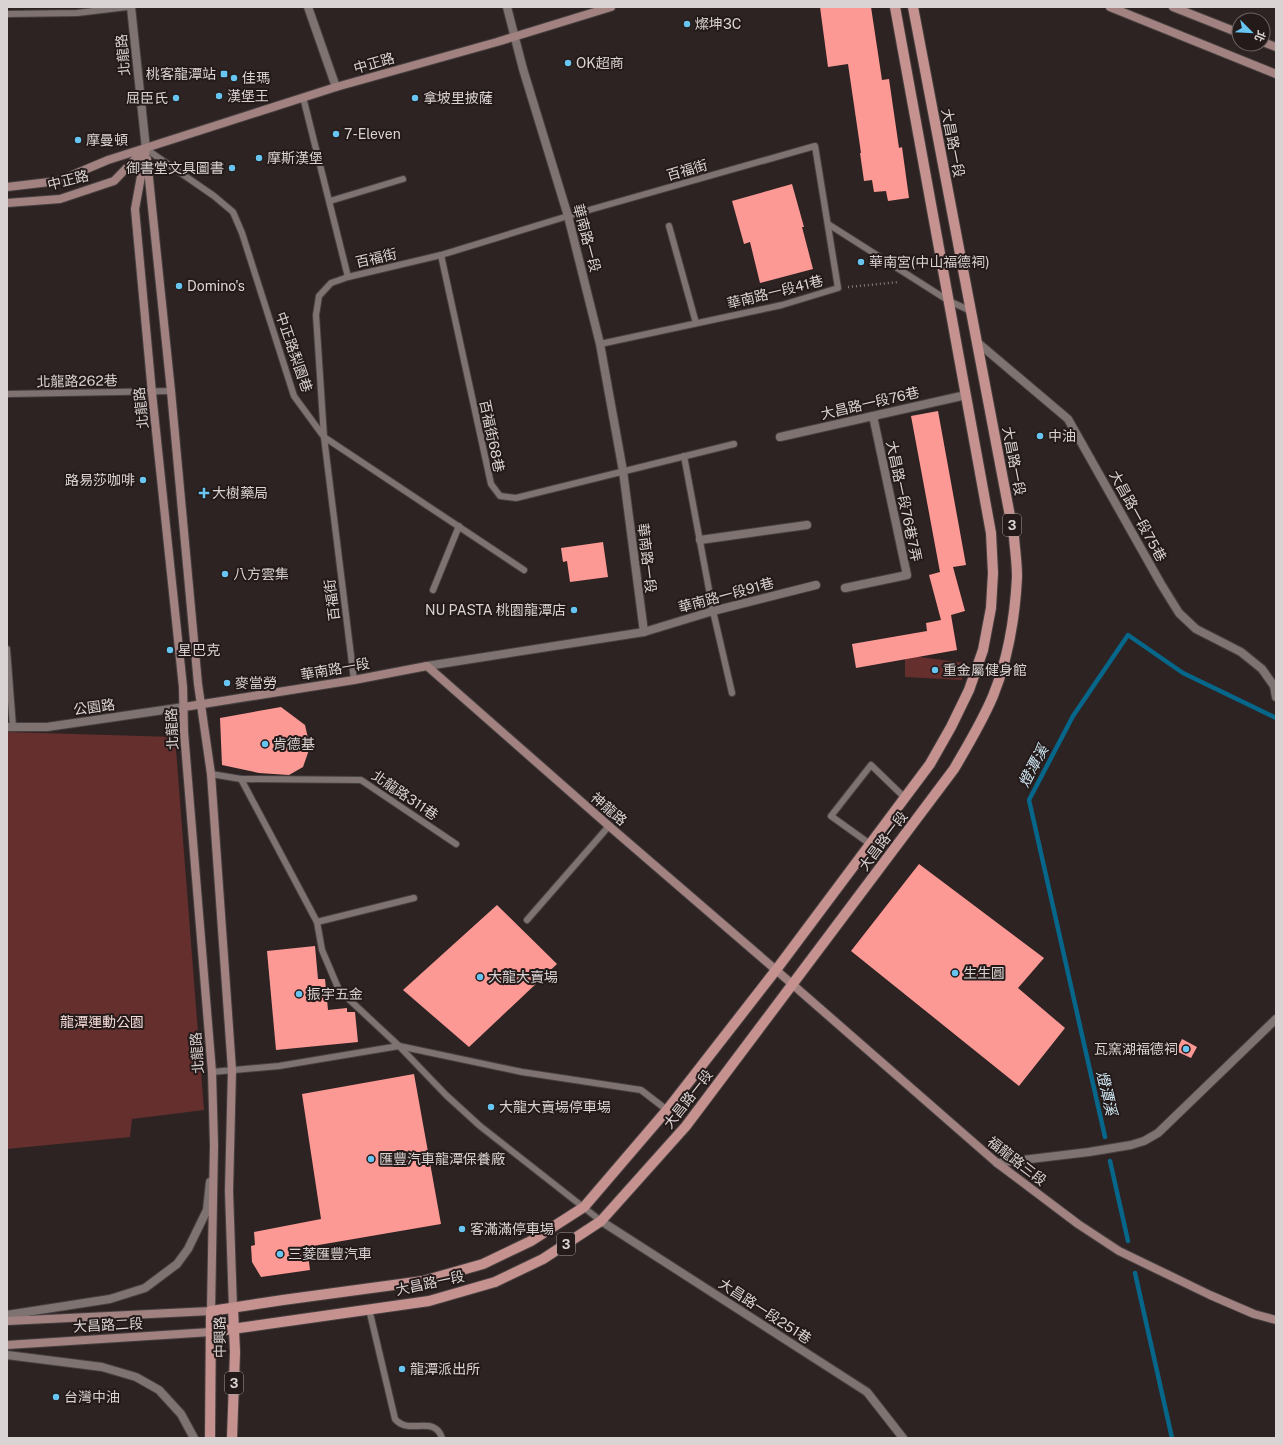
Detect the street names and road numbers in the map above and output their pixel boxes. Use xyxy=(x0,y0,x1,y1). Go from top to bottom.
street label: 北龍路 xyxy=(113,33,133,77)
street label: 中正路 xyxy=(352,50,396,76)
street label: 大昌路一段 xyxy=(938,107,968,179)
street label: 百福街 xyxy=(665,157,709,183)
street label: 中正路 xyxy=(46,167,90,193)
street label: 華南路一段 xyxy=(570,202,604,274)
street label: 百福街 xyxy=(354,245,398,271)
street label: 華南路一段41巷 xyxy=(725,272,825,312)
street label: 中正路梨園巷 xyxy=(273,310,315,394)
street label: 北龍路262巷 xyxy=(36,372,118,390)
street label: 大昌路一段76巷 xyxy=(819,384,921,422)
street label: 北龍路 xyxy=(131,386,151,430)
street label: 百福街68巷 xyxy=(477,398,507,474)
street label: 大昌路一段 xyxy=(999,425,1029,497)
street label: 大昌路一段76巷7弄 xyxy=(883,439,925,563)
street label: 大昌路一段75巷 xyxy=(1106,468,1170,564)
road number: 3 xyxy=(1003,514,1021,536)
street label: 華南路一段 xyxy=(635,522,659,594)
street label: 華南路一段91巷 xyxy=(676,575,776,615)
street label: 百福街 xyxy=(322,578,342,622)
street label: 華南路一段 xyxy=(299,655,371,683)
street label: 公園路 xyxy=(72,696,116,718)
street label: 北龍路 xyxy=(163,708,181,750)
street label: 北龍路311巷 xyxy=(369,767,441,823)
street label: 神龍路 xyxy=(588,789,630,829)
street label: 大昌路一段 xyxy=(856,808,910,874)
street label: 北龍路 xyxy=(188,1031,206,1075)
street label: 大昌路一段 xyxy=(660,1066,716,1132)
street label: 福龍路三段 xyxy=(984,1133,1050,1189)
road number: 3 xyxy=(557,1233,575,1255)
street label: 大昌路一段 xyxy=(394,1268,466,1298)
street label: 大昌路一段251巷 xyxy=(716,1275,814,1347)
street label: 大昌路二段 xyxy=(73,1315,143,1335)
street label: 中興路 xyxy=(212,1316,228,1358)
road number: 3 xyxy=(225,1372,243,1394)

